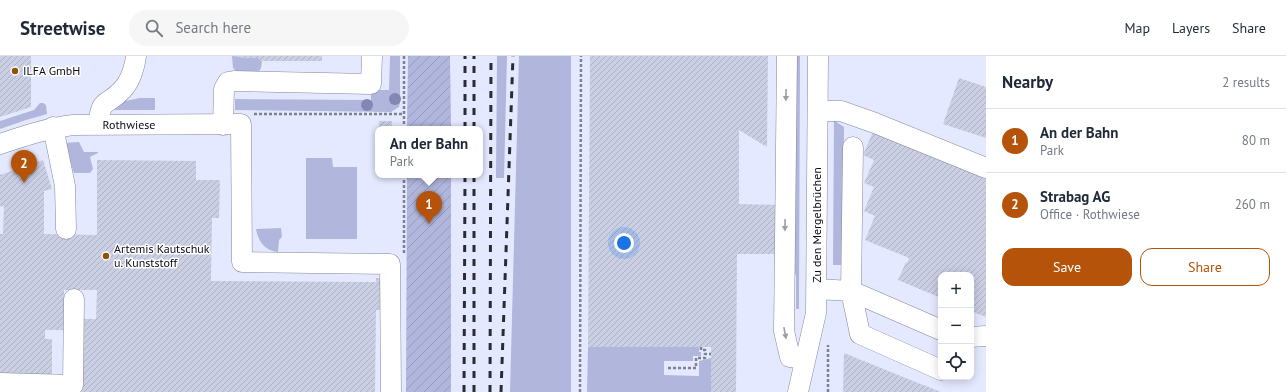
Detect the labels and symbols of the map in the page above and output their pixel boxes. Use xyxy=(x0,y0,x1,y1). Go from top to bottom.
place label: ILFA GmbH xyxy=(23,63,80,78)
marker: ILFA GmbH xyxy=(10,66,20,76)
one-way arrow xyxy=(783,89,789,102)
street label: Rothwiese xyxy=(103,117,155,132)
pin: 2 xyxy=(11,150,37,183)
street label: Zu den Mergelbrüchen xyxy=(809,167,824,283)
pin: 1 xyxy=(416,191,442,224)
one-way arrow xyxy=(782,219,788,232)
your location xyxy=(614,233,634,253)
place label: Artemis Kautschuk u. Kunststoff xyxy=(114,241,210,270)
marker: Artemis Kautschuk u. Kunststoff xyxy=(101,251,111,261)
one-way arrow xyxy=(782,327,788,339)

